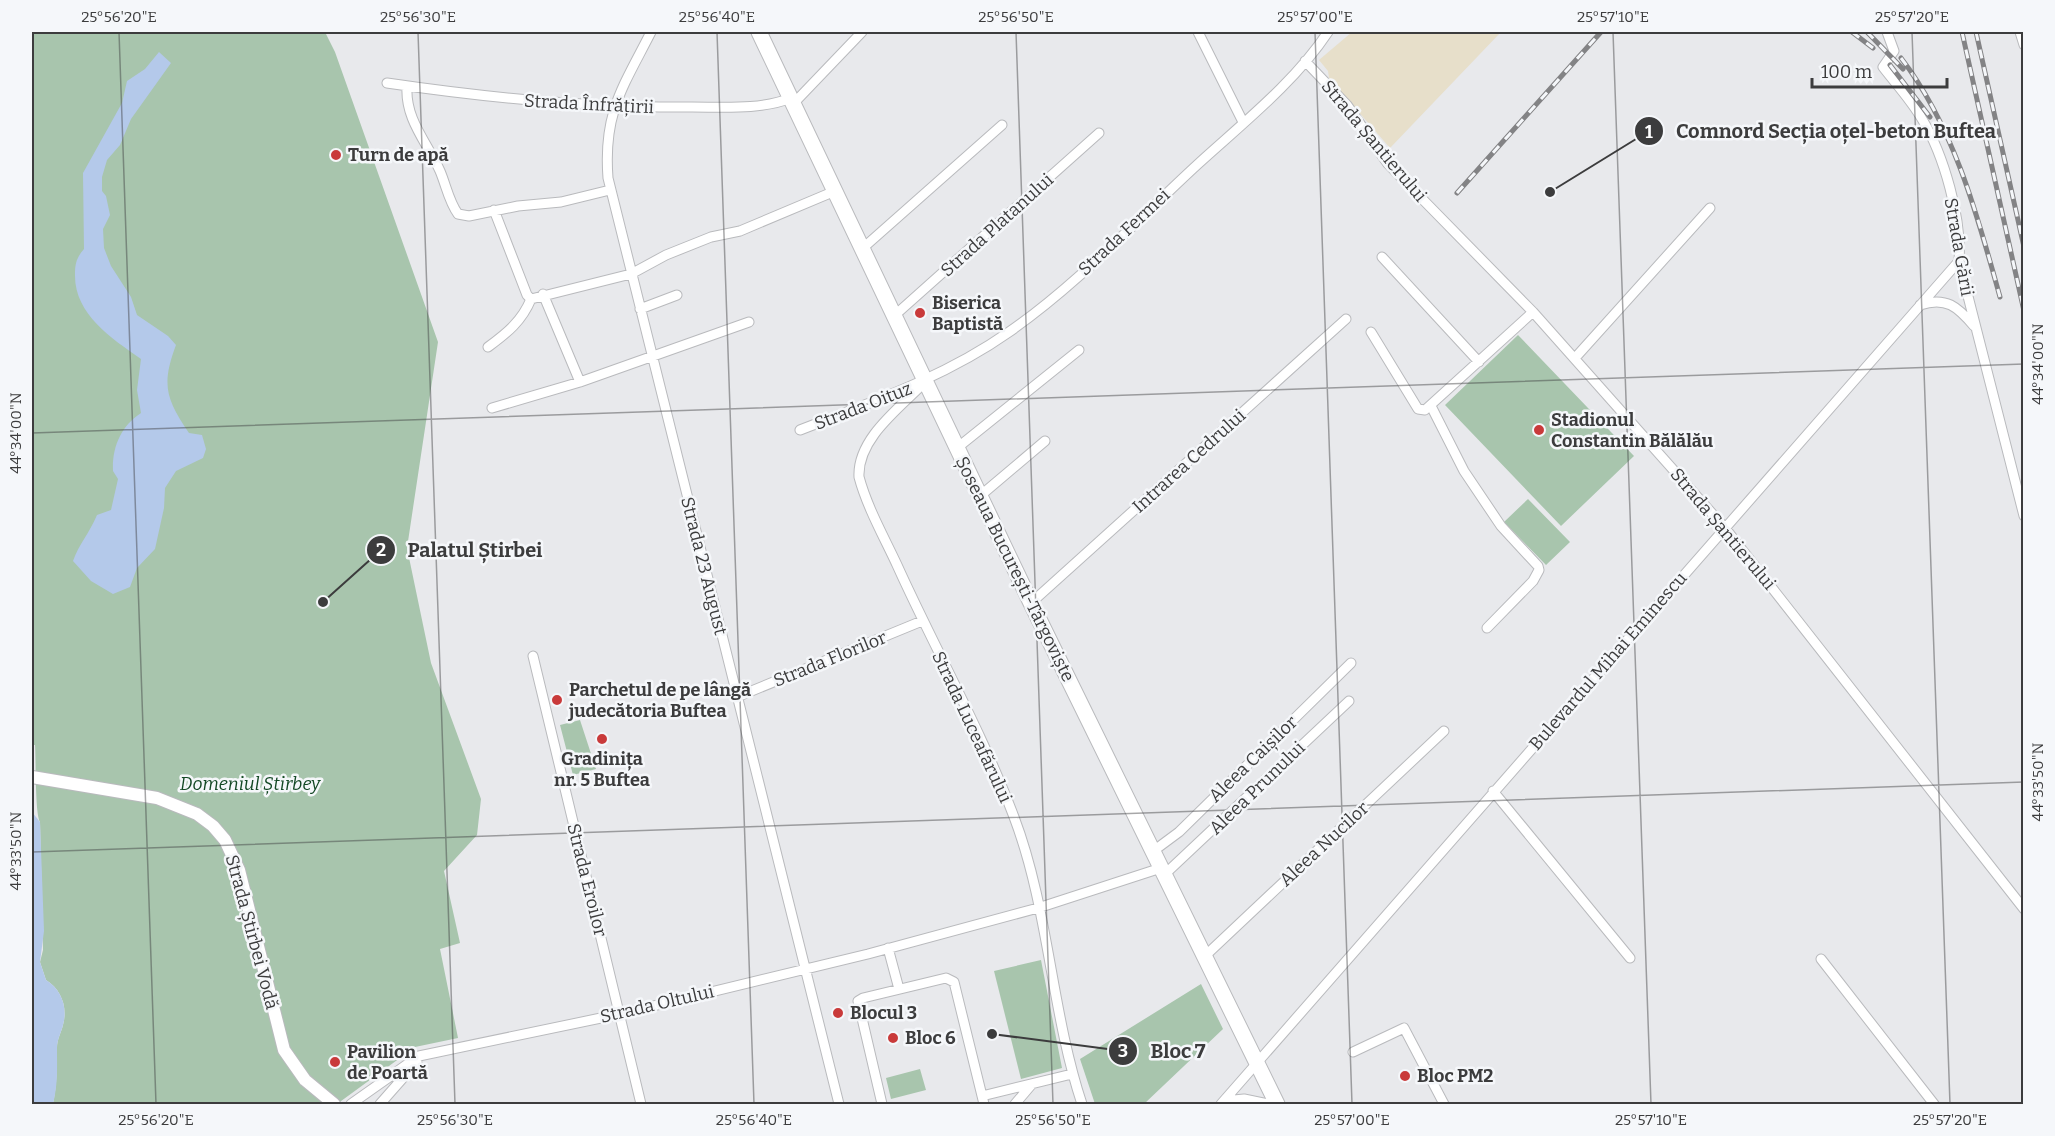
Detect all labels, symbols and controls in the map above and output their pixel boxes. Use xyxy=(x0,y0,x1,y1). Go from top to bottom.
text: 25°56'20"E xyxy=(81,8,157,26)
text: 25°56'30"E xyxy=(380,8,456,26)
text: 25°56'40"E xyxy=(679,8,755,26)
text: 25°56'50"E xyxy=(978,8,1054,26)
text: 25°57'00"E xyxy=(1277,8,1353,26)
text: 25°57'10"E xyxy=(1577,8,1649,26)
text: 25°57'20"E xyxy=(1875,8,1949,26)
scale bar xyxy=(1812,51,1947,89)
text: 100 m xyxy=(1821,61,1872,83)
street label: Strada Șantierului xyxy=(1317,76,1431,206)
street label: Strada Înfrățirii xyxy=(524,90,654,118)
callout: Comnord Secția oțel-beton Buftea xyxy=(1634,112,2008,150)
text: Comnord Secția oțel-beton Buftea xyxy=(1676,119,1996,145)
text: 1 xyxy=(1645,121,1653,143)
place label: Turn de apă xyxy=(348,144,449,166)
marker: Turn de apă xyxy=(329,148,343,162)
street label: Strada Platanului xyxy=(936,169,1058,281)
street label: Strada Fermei xyxy=(1074,184,1174,280)
street label: Strada Gării xyxy=(1940,196,1978,298)
place label: Biserica Baptistă xyxy=(932,292,1003,335)
marker: Biserica Baptistă xyxy=(913,306,927,320)
text: 44°34'00"N xyxy=(2029,323,2047,405)
street label: Strada Oituz xyxy=(811,377,915,435)
text: 44°34'00"N xyxy=(7,392,25,474)
street label: Intrarea Cedrului xyxy=(1128,404,1250,518)
place label: Stadionul Constantin Bălălău xyxy=(1551,409,1714,452)
marker: Stadionul Constantin Bălălău xyxy=(1532,423,1546,437)
street label: Șoseaua București-Târgoviște xyxy=(951,453,1079,685)
street label: Strada Șantierului xyxy=(1666,464,1780,594)
street label: Strada 23 August xyxy=(676,495,732,638)
callout: Palatul Știrbei xyxy=(366,531,554,569)
text: Palatul Știrbei xyxy=(408,538,543,564)
text: 2 xyxy=(376,539,386,561)
street label: Bulevardul Mihai Eminescu xyxy=(1525,567,1691,755)
street label: Strada Florilor xyxy=(770,626,890,692)
street label: Strada Luceafărului xyxy=(927,648,1017,806)
place label: Parchetul de pe lângă judecătoria Buftea xyxy=(567,679,751,722)
marker: Parchetul de pe lângă judecătoria Buftea xyxy=(550,693,564,707)
street label: Aleea Caișilor xyxy=(1204,711,1302,807)
marker: Gradinița nr. 5 Buftea xyxy=(595,732,609,746)
street label: Aleea Prunului xyxy=(1205,737,1309,839)
text: 44°33'50"N xyxy=(2029,742,2047,821)
place label: Gradinița nr. 5 Buftea xyxy=(554,748,650,791)
park label: Domeniul Știrbey xyxy=(180,773,321,795)
street label: Aleea Nucilor xyxy=(1275,797,1373,891)
text: 44°33'50"N xyxy=(7,811,25,890)
street label: Strada Eroilor xyxy=(562,821,612,939)
street label: Strada Știrbei Vodă xyxy=(221,852,283,1012)
street label: Strada Oltului xyxy=(598,980,716,1028)
place label: Blocul 3 xyxy=(850,1002,917,1024)
marker: Blocul 3 xyxy=(831,1006,845,1020)
place label: Bloc 6 xyxy=(905,1027,956,1049)
marker: Bloc 6 xyxy=(886,1031,900,1045)
callout: Bloc 7 xyxy=(1108,1032,1217,1070)
text: Bloc 7 xyxy=(1150,1039,1206,1063)
text: 3 xyxy=(1118,1040,1128,1062)
place label: Pavilion de Poartă xyxy=(347,1041,428,1084)
marker: Pavilion de Poartă xyxy=(328,1055,342,1069)
place label: Bloc PM2 xyxy=(1417,1065,1494,1087)
marker: Bloc PM2 xyxy=(1398,1069,1412,1083)
text: 25°56'20"E xyxy=(118,1111,194,1129)
text: 25°56'30"E xyxy=(417,1111,493,1129)
text: 25°56'40"E xyxy=(716,1111,792,1129)
text: 25°56'50"E xyxy=(1015,1111,1091,1129)
text: 25°57'00"E xyxy=(1314,1111,1390,1129)
text: 25°57'10"E xyxy=(1615,1111,1687,1129)
text: 25°57'20"E xyxy=(1913,1111,1987,1129)

